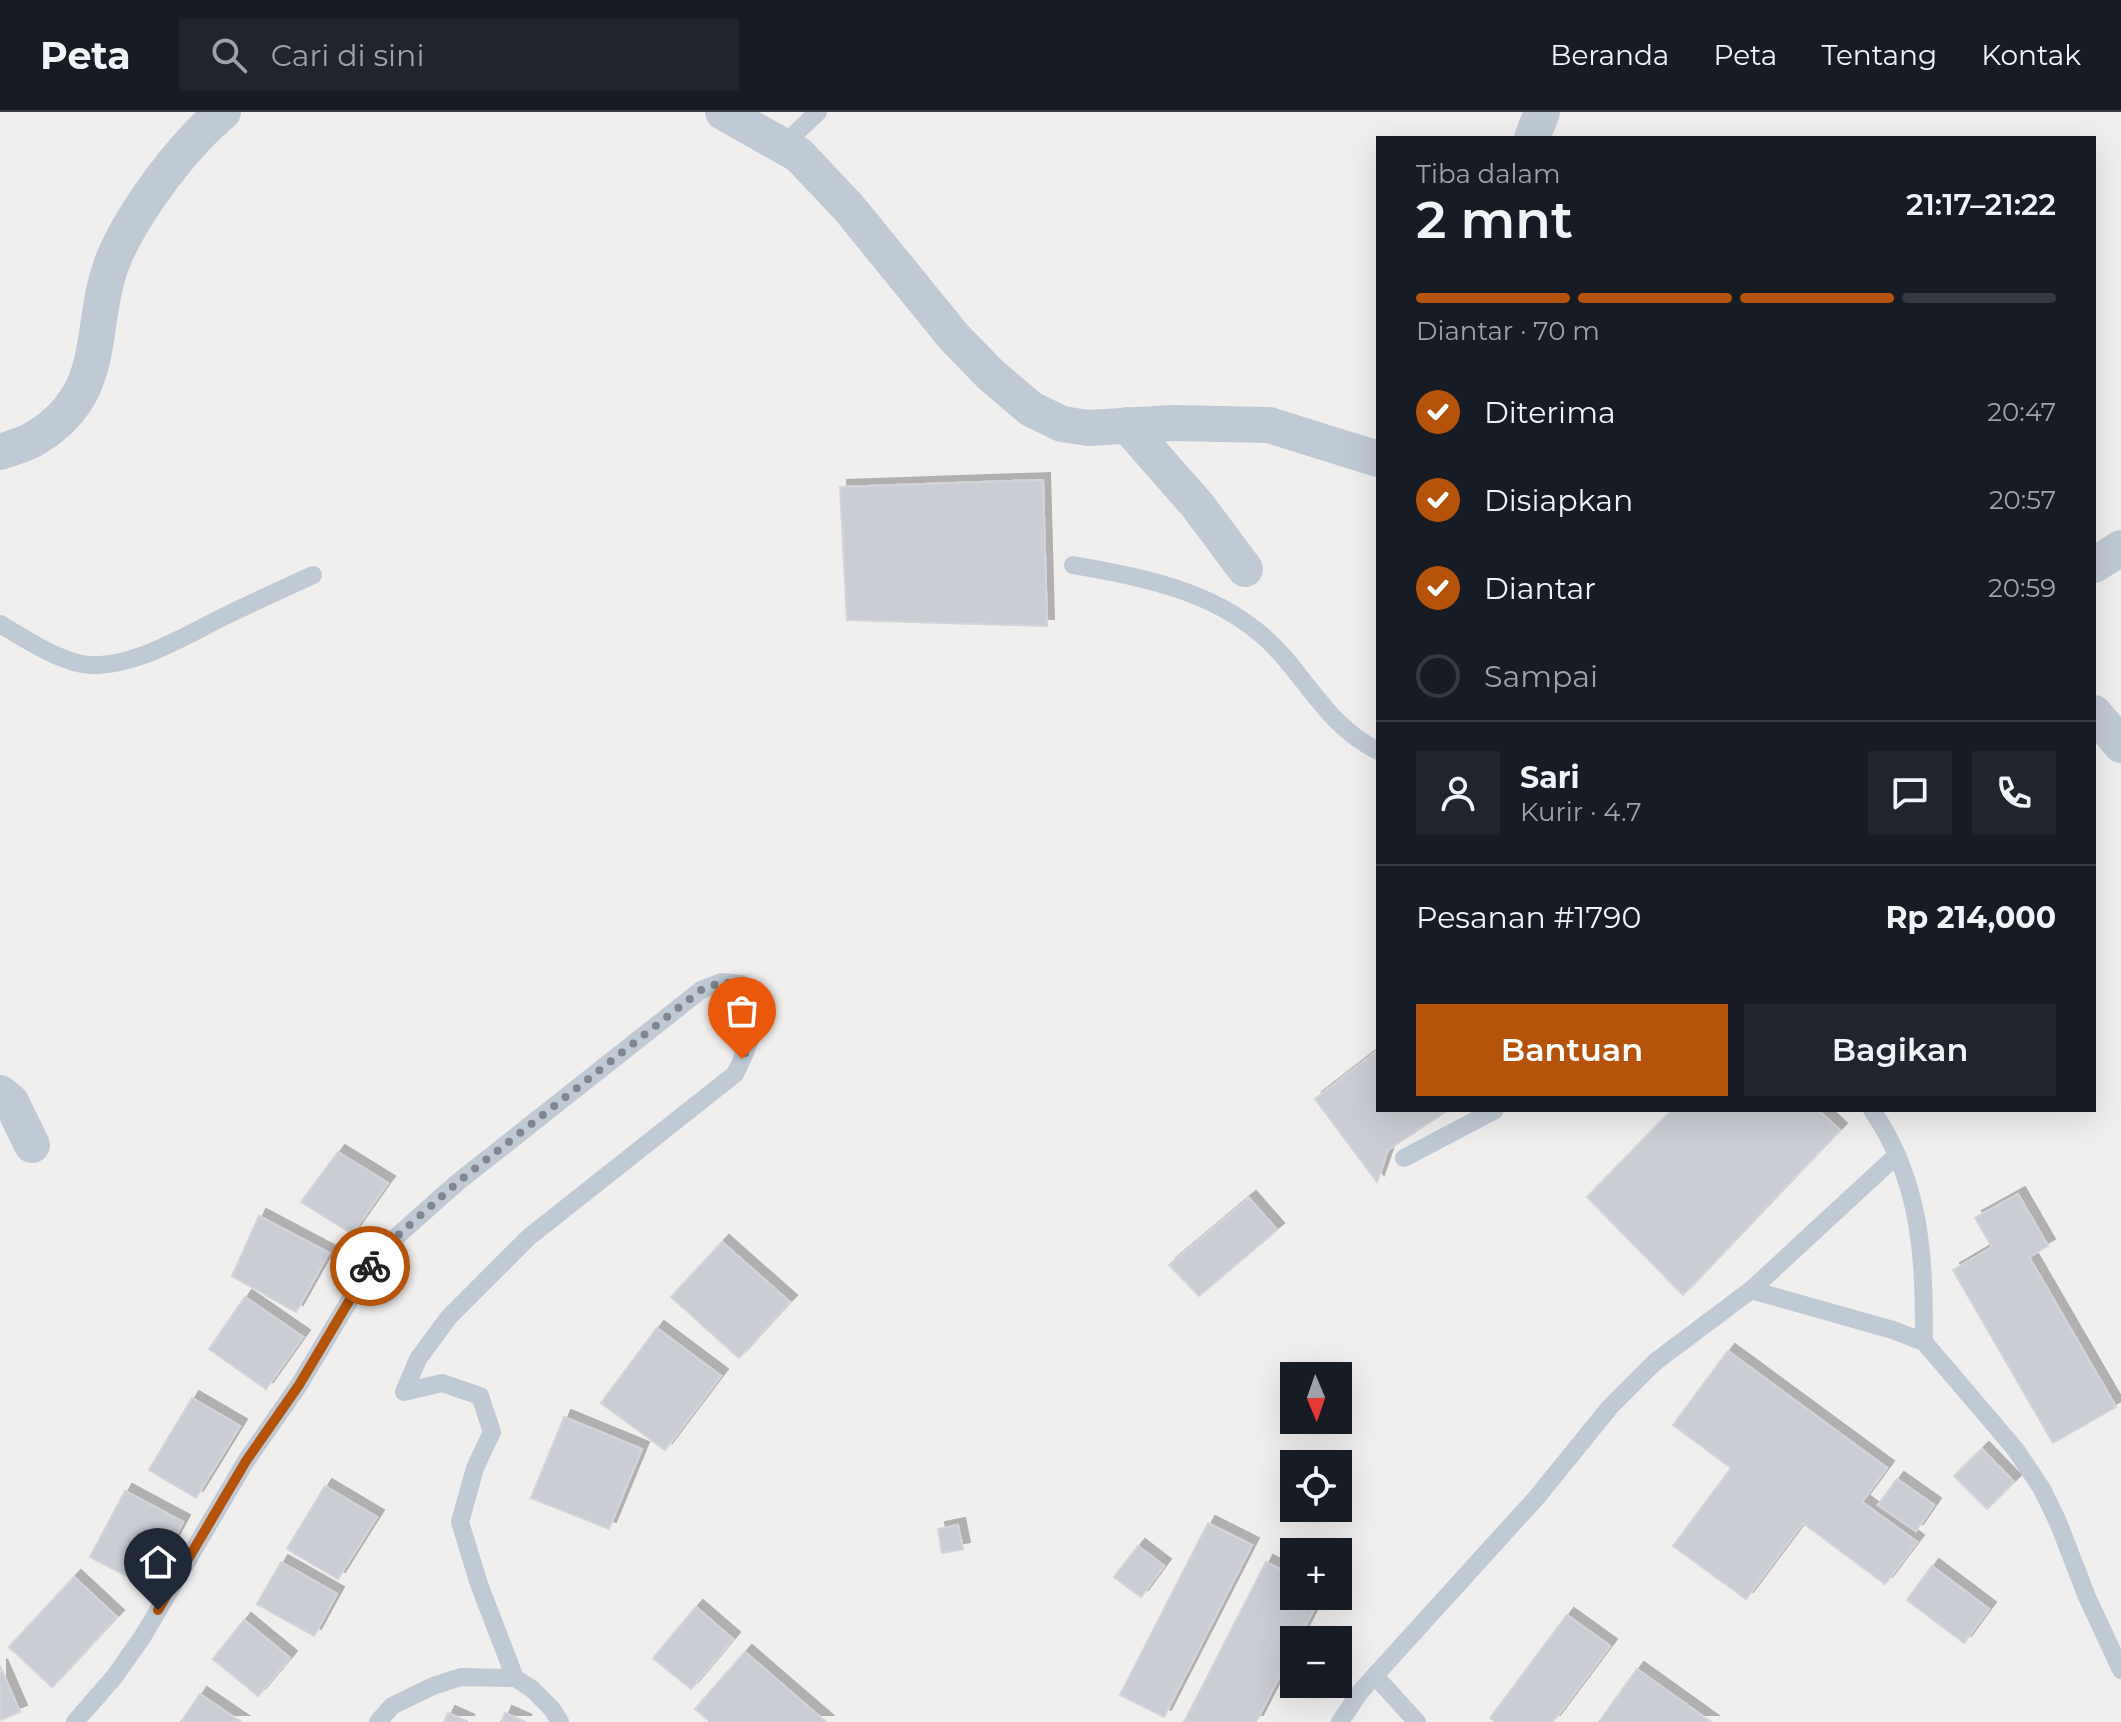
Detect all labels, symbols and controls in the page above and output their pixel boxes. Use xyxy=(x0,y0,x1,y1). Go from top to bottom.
search box xyxy=(179,19,739,91)
text: Peta xyxy=(40,32,131,79)
icon: search xyxy=(207,33,251,77)
text: Cari di sini xyxy=(271,37,424,74)
text: Beranda xyxy=(1550,38,1669,72)
text: Peta xyxy=(1713,38,1777,72)
text: Tentang xyxy=(1821,38,1937,72)
text: Kontak xyxy=(1981,38,2081,72)
text: Tiba dalam xyxy=(1416,158,1561,190)
text: 21:17–21:22 xyxy=(1906,186,2056,223)
text: 2 mnt xyxy=(1416,188,1573,251)
text: Diantar · 70 m xyxy=(1416,315,1600,347)
icon: check xyxy=(1416,390,1460,434)
text: Diterima xyxy=(1484,394,1616,431)
text: 20:47 xyxy=(1987,396,2056,428)
icon: check xyxy=(1416,478,1460,522)
text: Disiapkan xyxy=(1484,482,1633,519)
text: 20:57 xyxy=(1989,484,2056,516)
icon: check xyxy=(1416,566,1460,610)
text: Diantar xyxy=(1484,570,1596,607)
text: 20:59 xyxy=(1988,572,2056,604)
text: Sampai xyxy=(1484,658,1598,695)
button: person xyxy=(1416,751,1500,835)
button: chat xyxy=(1868,751,1952,835)
button: phone xyxy=(1972,751,2056,835)
text: Sari xyxy=(1520,759,1580,796)
text: Kurir · 4.7 xyxy=(1520,796,1642,828)
text: Pesanan #1790 xyxy=(1416,899,1641,936)
text: Rp 214,000 xyxy=(1885,899,2056,936)
pin xyxy=(708,977,776,1059)
icon: bag xyxy=(720,989,764,1033)
button: Bantuan xyxy=(1416,1004,1728,1096)
button: Bagikan xyxy=(1744,1004,2056,1096)
courier xyxy=(330,1226,410,1306)
icon: bike xyxy=(348,1244,392,1288)
north arrow xyxy=(1280,1362,1352,1434)
map controls xyxy=(1280,1362,1352,1698)
button: locate xyxy=(1280,1450,1352,1522)
pin xyxy=(124,1528,192,1610)
button: + xyxy=(1280,1538,1352,1610)
icon: home xyxy=(136,1540,180,1584)
button: − xyxy=(1280,1626,1352,1698)

